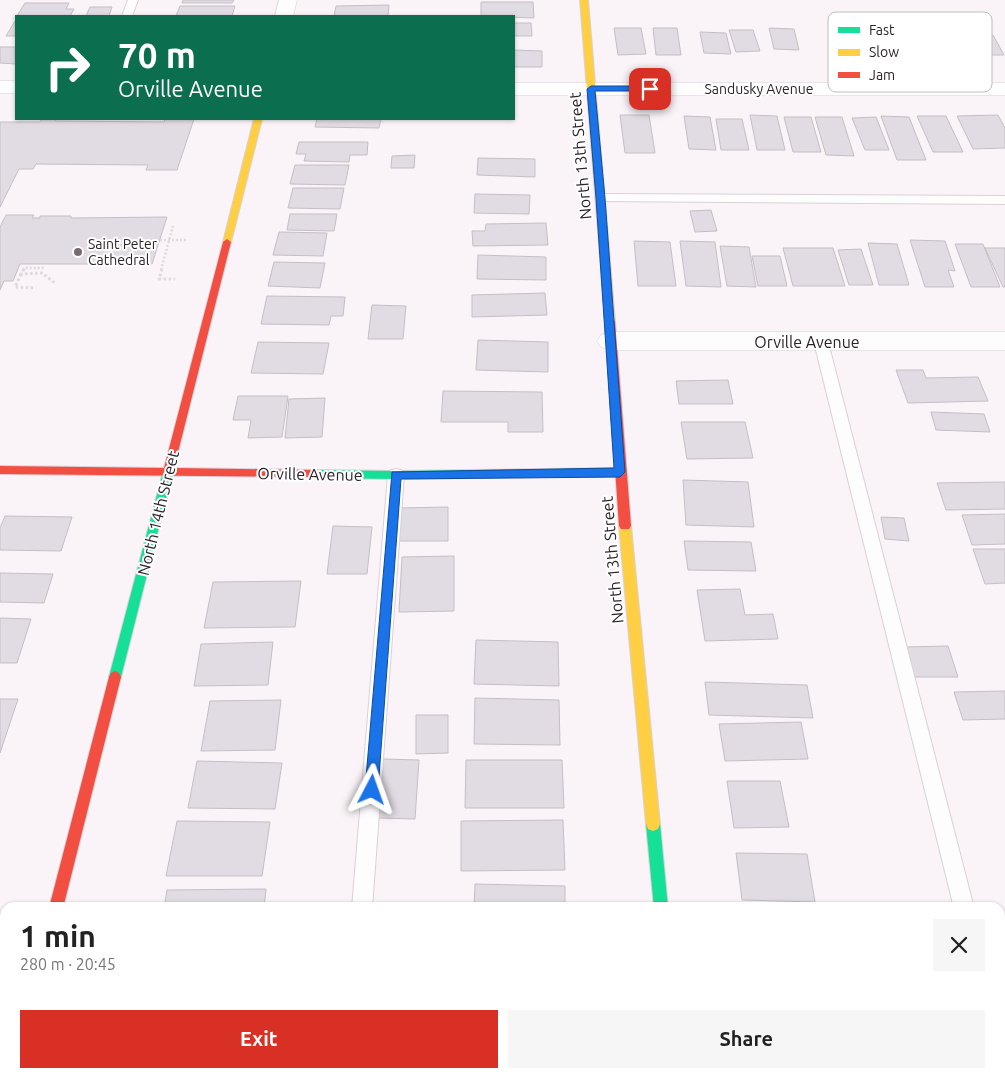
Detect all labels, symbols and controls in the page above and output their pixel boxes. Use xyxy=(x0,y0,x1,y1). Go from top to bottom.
legend xyxy=(828,12,992,92)
text: Fast xyxy=(869,22,895,38)
icon: right xyxy=(35,35,100,100)
text: 70 m xyxy=(118,35,196,75)
text: Slow xyxy=(869,44,899,60)
text: Jam xyxy=(869,67,895,83)
pin xyxy=(629,68,671,110)
icon: arrive xyxy=(636,75,664,103)
text: Orville Avenue xyxy=(118,76,263,101)
street label: Sandusky Avenue xyxy=(704,81,814,97)
street label: North 13th Street xyxy=(565,91,595,220)
place label: Saint Peter Cathedral xyxy=(88,236,158,268)
marker: Saint Peter Cathedral xyxy=(72,246,84,258)
street label: Orville Avenue xyxy=(754,333,860,351)
street label: North 14th Street xyxy=(134,448,182,577)
street label: Orville Avenue xyxy=(257,464,363,484)
street label: North 13th Street xyxy=(597,495,627,624)
position arrow xyxy=(345,763,397,815)
text: 1 min xyxy=(20,919,96,953)
button: close xyxy=(933,919,985,971)
text: 280 m · 20:45 xyxy=(20,955,116,973)
button: Exit xyxy=(20,1010,498,1068)
button: Share xyxy=(508,1010,985,1068)

